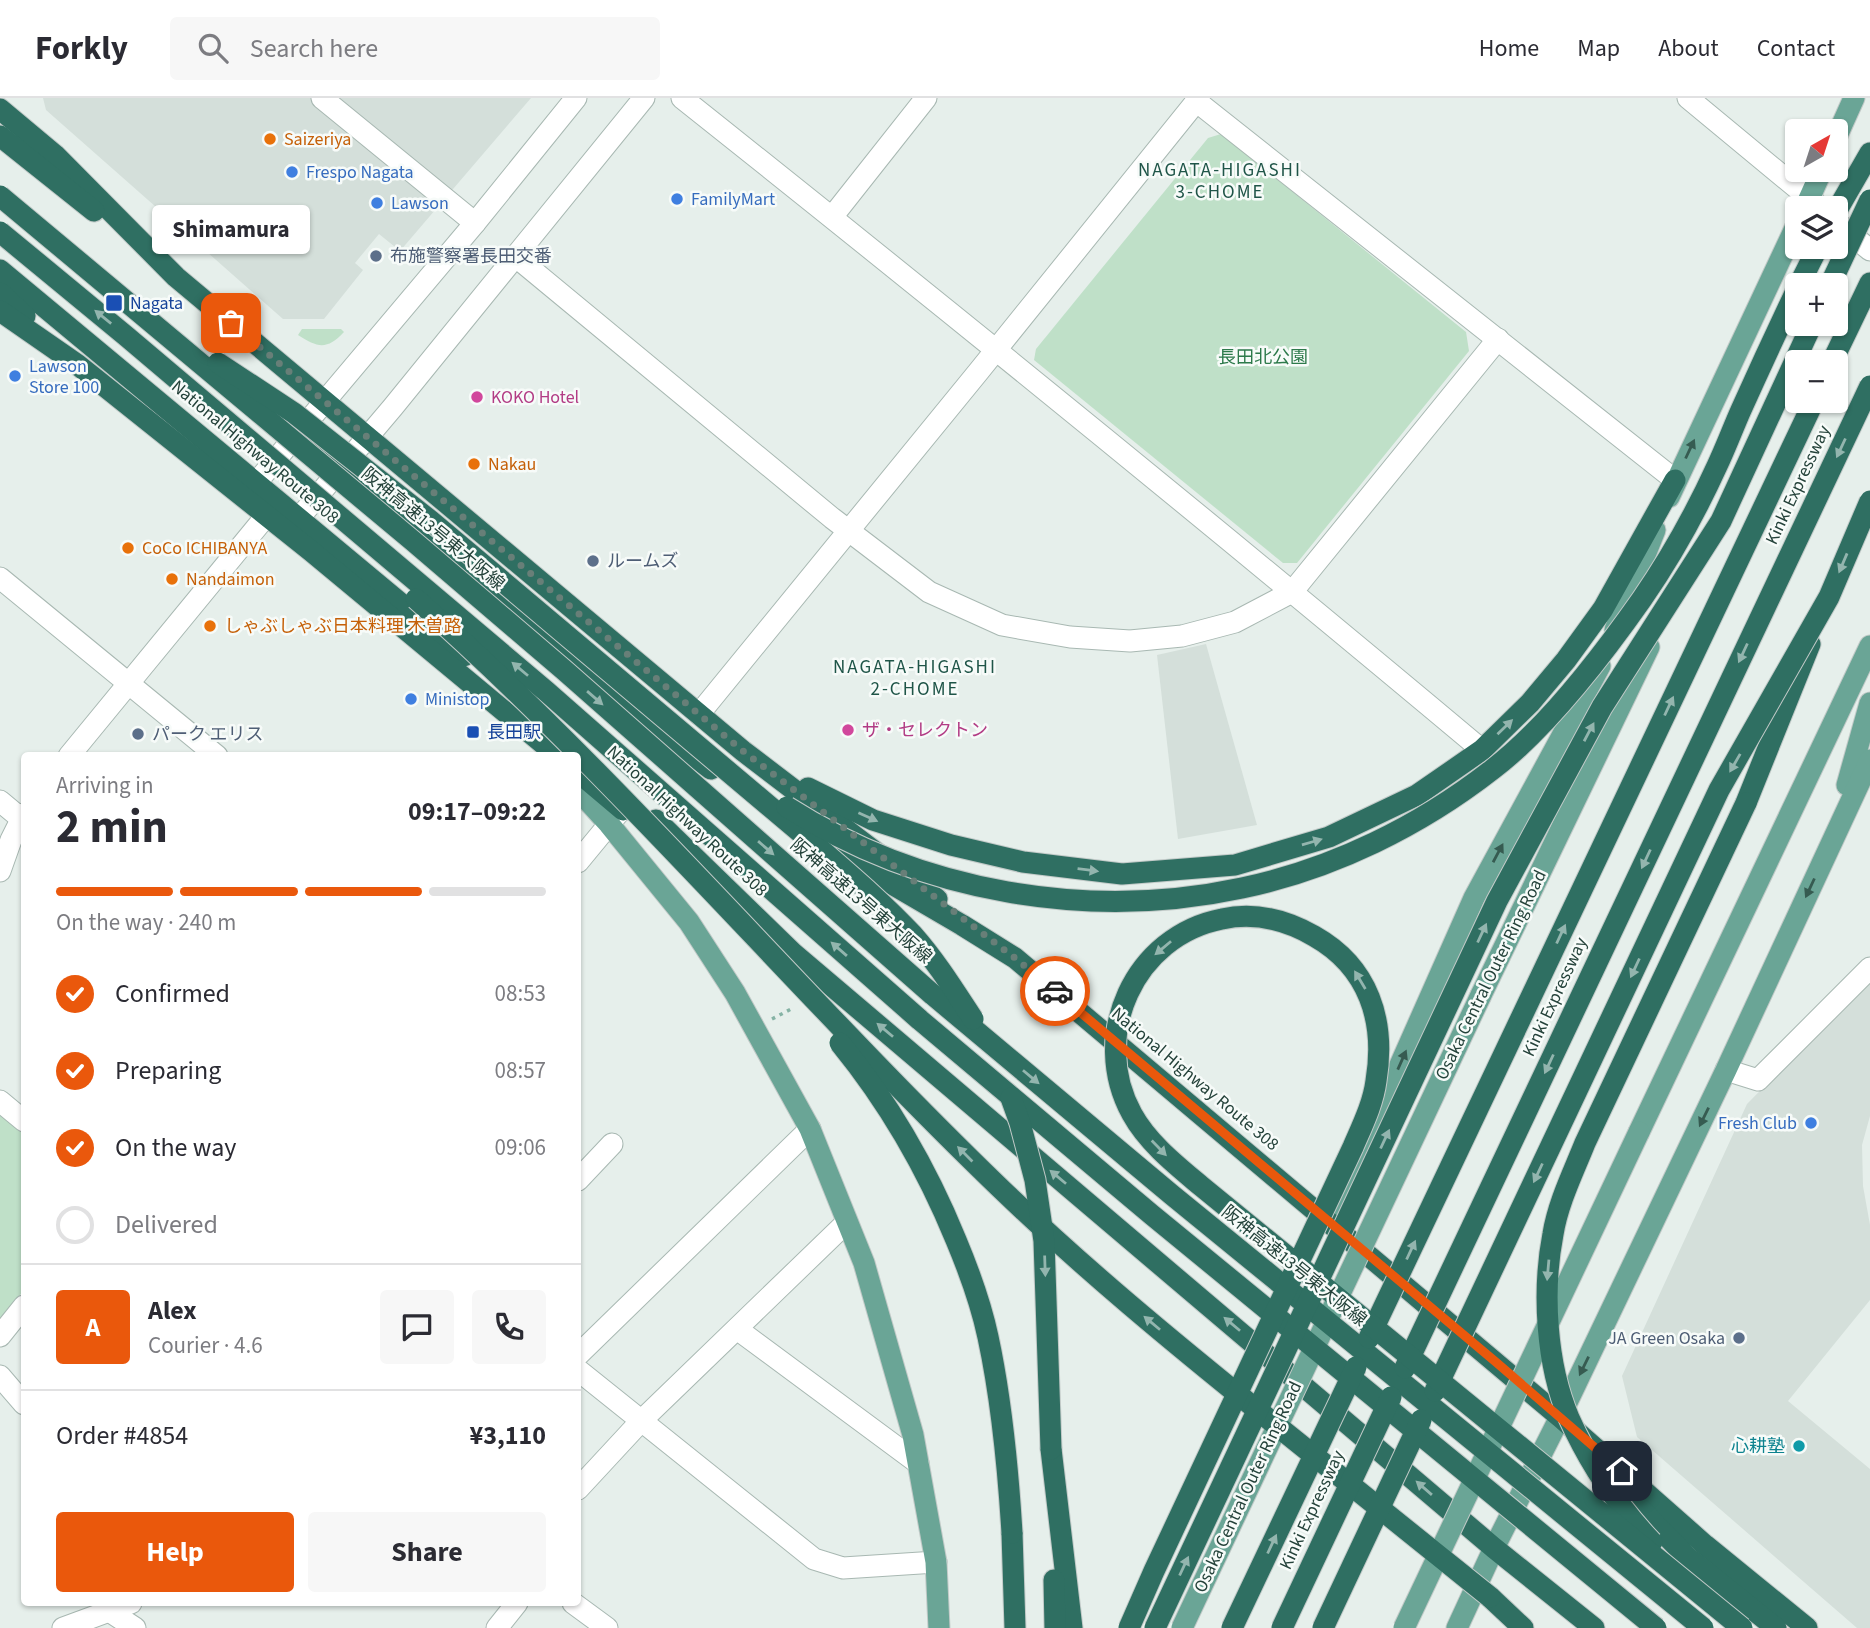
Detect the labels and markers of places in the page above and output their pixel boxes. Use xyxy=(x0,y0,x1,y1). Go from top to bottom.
place label: Saizeriya xyxy=(284,127,351,152)
marker: Saizeriya xyxy=(262,131,278,147)
place label: Frespo Nagata xyxy=(306,160,414,185)
marker: Frespo Nagata xyxy=(284,164,300,180)
place label: FamilyMart xyxy=(691,187,775,212)
place label: Lawson xyxy=(391,191,449,216)
marker: FamilyMart xyxy=(669,191,685,207)
marker: Lawson xyxy=(369,195,385,211)
callout: Shimamura xyxy=(152,204,310,253)
place label: 布施警察署長田交番 xyxy=(390,244,552,269)
marker: 布施警察署長田交番 xyxy=(368,248,384,264)
place label: Nagata xyxy=(130,291,183,316)
marker: Nagata xyxy=(104,293,124,313)
pin xyxy=(201,293,261,353)
place label: Lawson Store 100 xyxy=(29,354,99,400)
marker: Lawson Store 100 xyxy=(7,368,23,384)
place label: KOKO Hotel xyxy=(491,385,579,410)
marker: KOKO Hotel xyxy=(469,389,485,405)
place label: Nakau xyxy=(488,452,536,477)
marker: Nakau xyxy=(466,456,482,472)
place label: CoCo ICHIBANYA xyxy=(142,536,267,561)
marker: CoCo ICHIBANYA xyxy=(120,540,136,556)
place label: ルームズ xyxy=(607,549,678,574)
marker: ルームズ xyxy=(585,553,601,569)
place label: Nandaimon xyxy=(186,567,275,592)
marker: Nandaimon xyxy=(164,571,180,587)
place label: しゃぶしゃぶ日本料理 木曽路 xyxy=(224,614,462,639)
marker: しゃぶしゃぶ日本料理 木曽路 xyxy=(202,618,218,634)
place label: Ministop xyxy=(425,687,490,712)
marker: Ministop xyxy=(403,691,419,707)
place label: ザ・セレクトン xyxy=(862,718,988,743)
place label: 長田駅 xyxy=(487,720,541,745)
place label: パーク エリス xyxy=(152,722,264,747)
marker: ザ・セレクトン xyxy=(840,722,856,738)
marker: 長田駅 xyxy=(465,724,481,740)
marker: パーク エリス xyxy=(130,726,146,742)
place label: Fresh Club xyxy=(1718,1111,1797,1136)
marker: Fresh Club xyxy=(1803,1115,1819,1131)
place label: JA Green Osaka xyxy=(1608,1326,1725,1351)
marker: JA Green Osaka xyxy=(1731,1330,1747,1346)
place label: 心耕塾 xyxy=(1731,1434,1785,1459)
marker: 心耕塾 xyxy=(1791,1438,1807,1454)
pin xyxy=(1592,1441,1652,1501)

